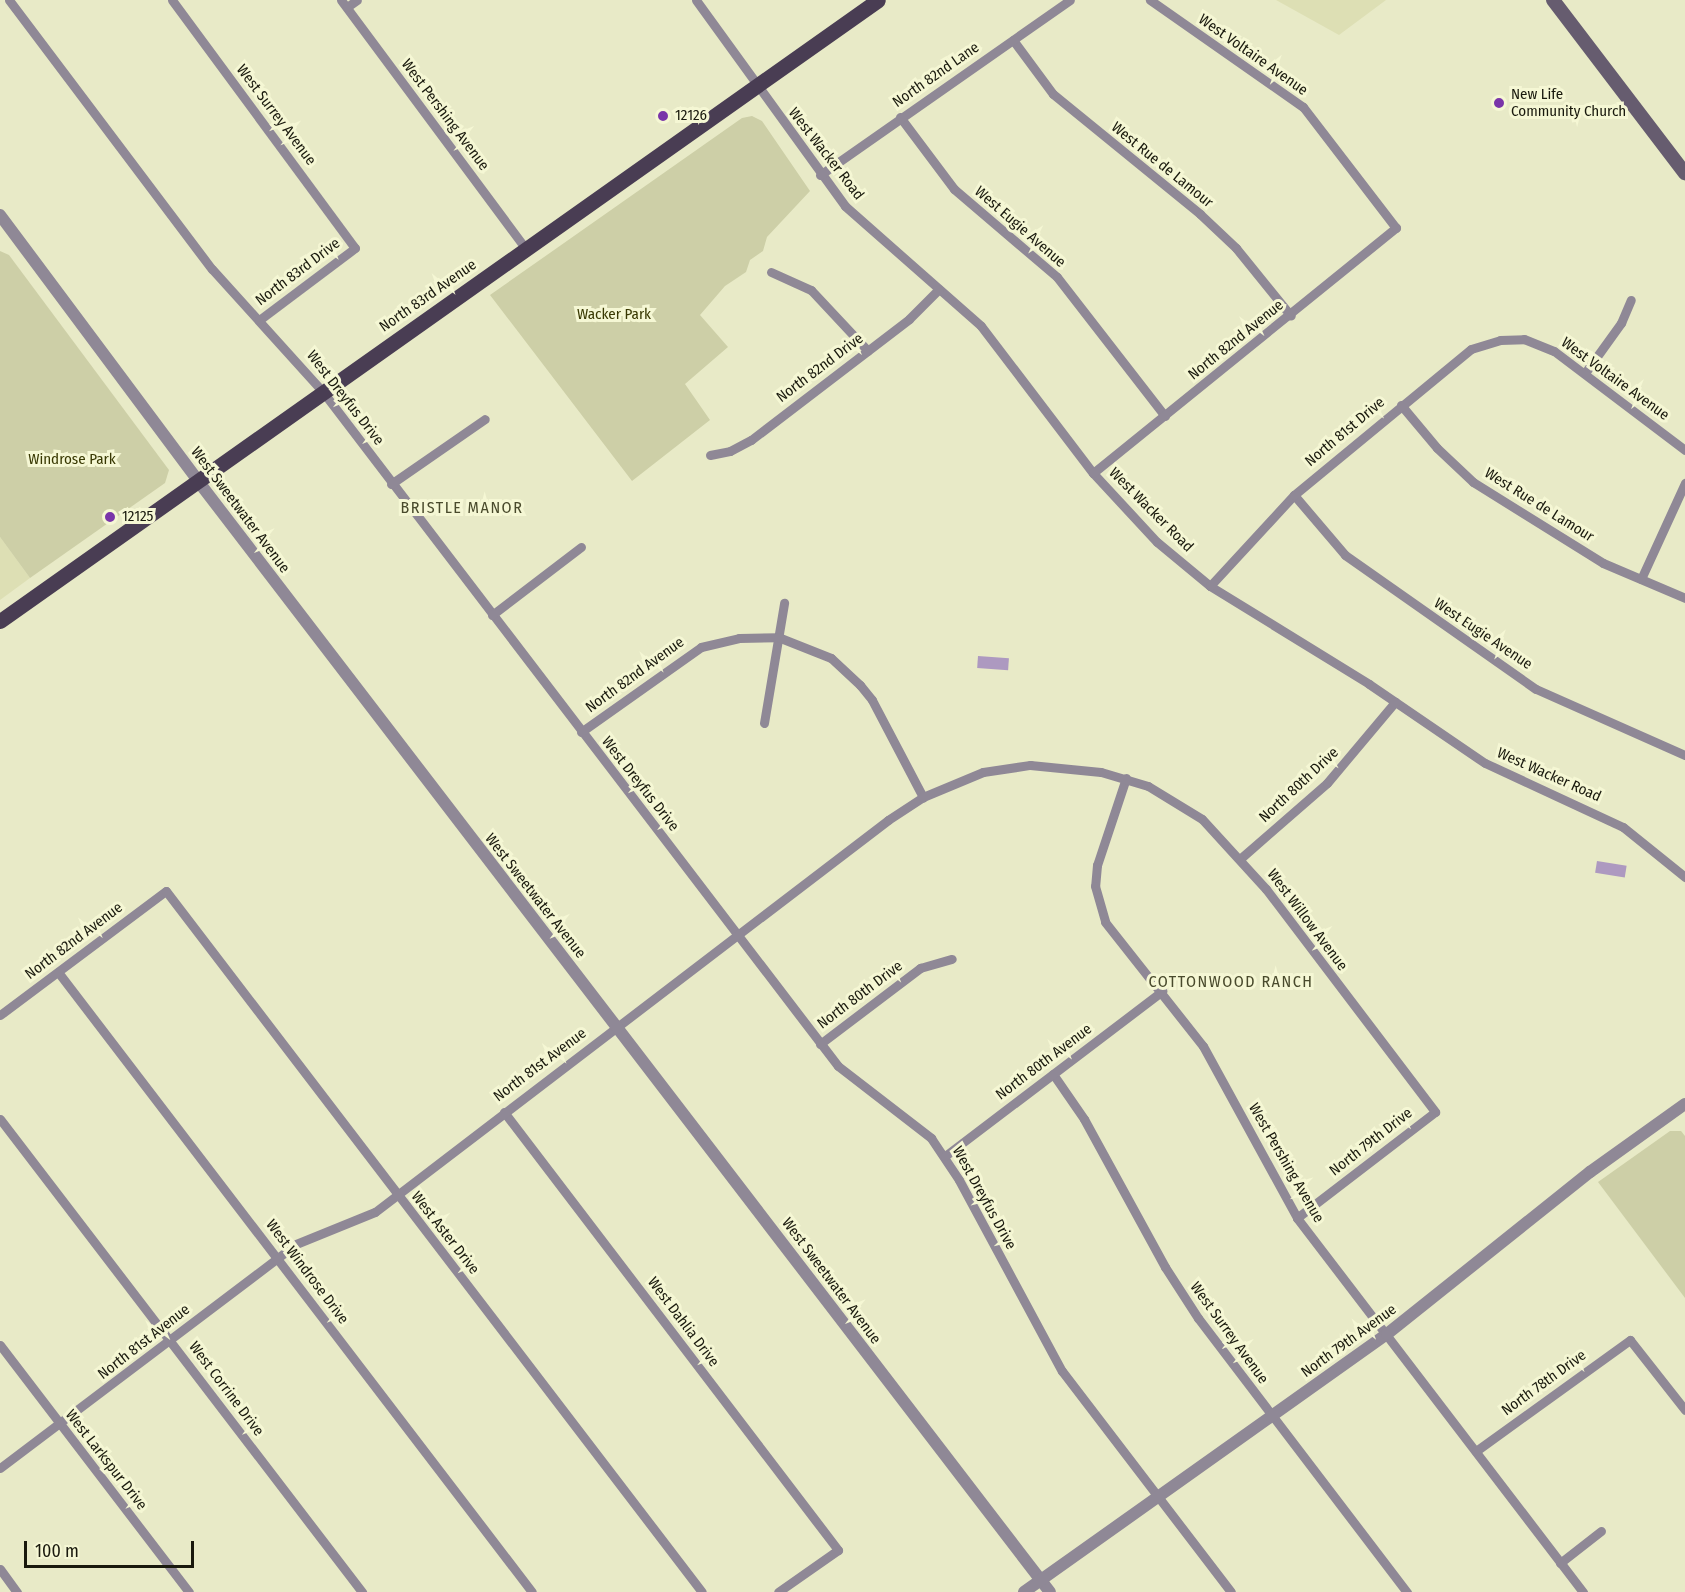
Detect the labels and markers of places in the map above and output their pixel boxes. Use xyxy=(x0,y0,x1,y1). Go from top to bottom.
place label: New Life Community Church xyxy=(1511,85,1626,120)
marker: New Life Community Church xyxy=(1492,96,1506,110)
place label: 12126 xyxy=(675,107,707,125)
marker: 12126 xyxy=(656,109,670,123)
place label: 12125 xyxy=(122,508,153,526)
marker: 12125 xyxy=(103,510,117,524)

